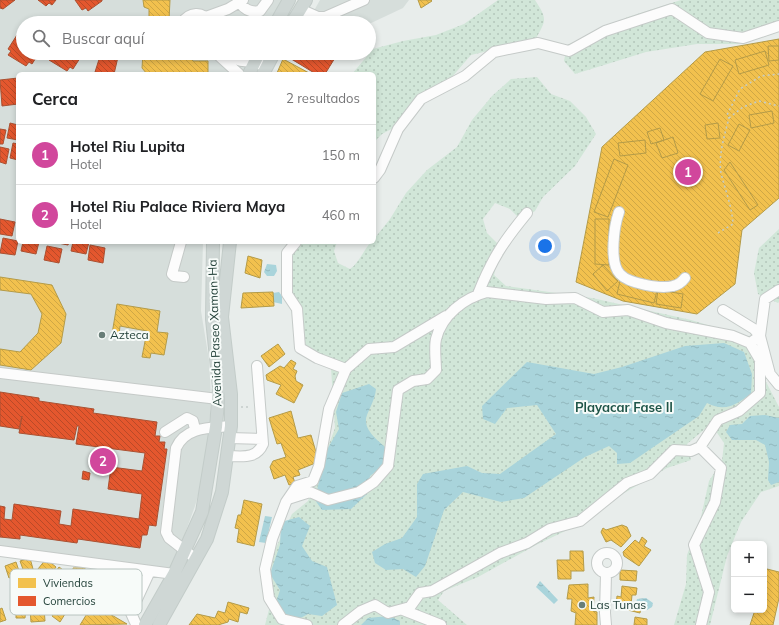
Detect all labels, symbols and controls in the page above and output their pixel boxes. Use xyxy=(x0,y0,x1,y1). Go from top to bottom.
search box xyxy=(16,16,376,60)
icon: search xyxy=(30,27,52,49)
text: Buscar aquí xyxy=(62,29,144,48)
text: Cerca xyxy=(32,88,78,109)
text: 2 resultados xyxy=(286,90,360,106)
text: Hotel Riu Lupita xyxy=(70,137,185,156)
text: 1 xyxy=(41,147,49,163)
text: 150 m xyxy=(322,147,360,163)
text: Hotel xyxy=(70,156,102,172)
pin: 1 xyxy=(675,157,701,187)
text: Hotel Riu Palace Riviera Maya xyxy=(70,197,285,216)
text: 2 xyxy=(41,207,49,223)
text: 460 m xyxy=(322,207,360,223)
text: Hotel xyxy=(70,216,102,232)
your location xyxy=(535,236,555,256)
street label: Avenida Paseo Xaman-Ha xyxy=(204,259,225,407)
place label: Azteca xyxy=(110,327,149,342)
marker: Azteca xyxy=(97,330,107,340)
district label: Playacar Fase II xyxy=(575,399,673,416)
pin: 2 xyxy=(90,446,116,476)
map controls xyxy=(731,541,767,613)
button: + xyxy=(731,541,767,577)
legend xyxy=(10,569,142,615)
text: Viviendas xyxy=(43,576,93,590)
button: − xyxy=(731,577,767,613)
text: Comercios xyxy=(43,594,96,608)
place label: Las Tunas xyxy=(590,597,646,612)
marker: Las Tunas xyxy=(577,600,587,610)

